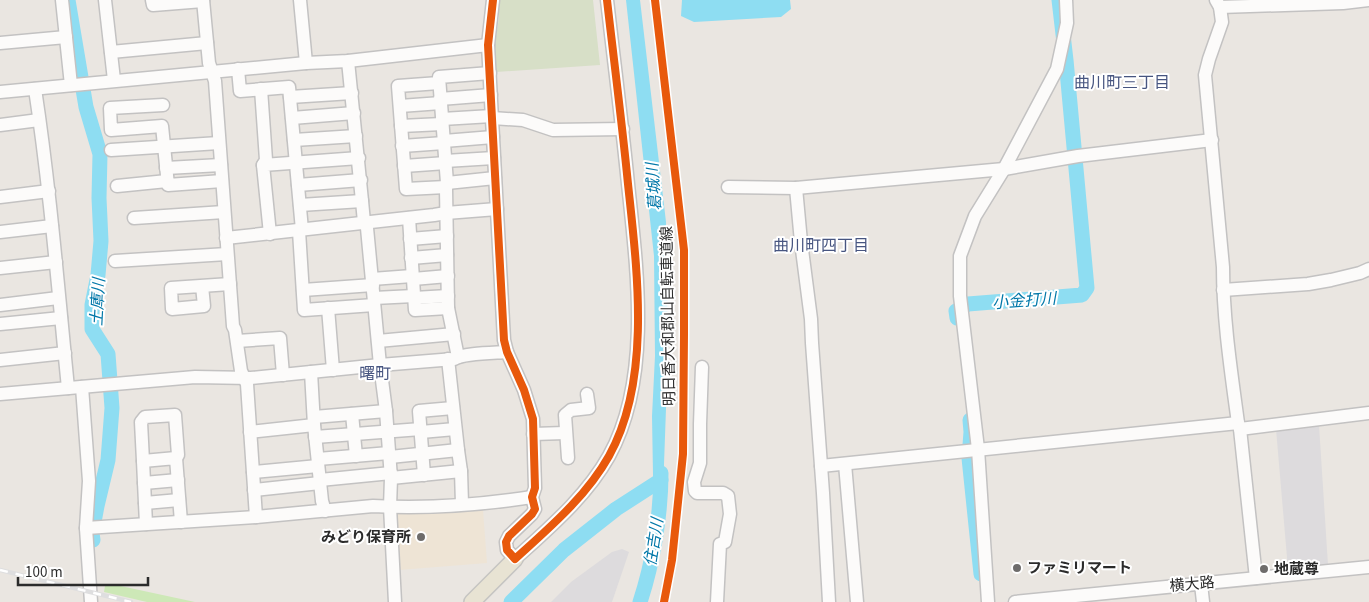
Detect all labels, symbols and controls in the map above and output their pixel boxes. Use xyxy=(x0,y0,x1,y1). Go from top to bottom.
district label: 曲川町三丁目 xyxy=(1074,72,1170,94)
water label: 葛城川 xyxy=(641,160,667,212)
street label: 明日香大和郡山自転車道線 xyxy=(656,226,681,406)
district label: 曲川町四丁目 xyxy=(773,235,869,257)
water label: 土庫川 xyxy=(86,276,110,327)
water label: 小金打川 xyxy=(991,288,1059,314)
district label: 曙町 xyxy=(359,363,391,385)
water label: 住吉川 xyxy=(639,515,669,568)
place label: みどり保育所 xyxy=(321,527,411,548)
marker: みどり保育所 xyxy=(415,531,427,543)
scale bar xyxy=(18,554,148,586)
place label: ファミリマート xyxy=(1027,558,1132,579)
place label: 地蔵尊 xyxy=(1274,559,1319,580)
text: 100 m xyxy=(25,562,63,583)
marker: ファミリマート xyxy=(1011,562,1023,574)
marker: 地蔵尊 xyxy=(1258,563,1270,575)
street label: 横大路 xyxy=(1169,572,1215,597)

